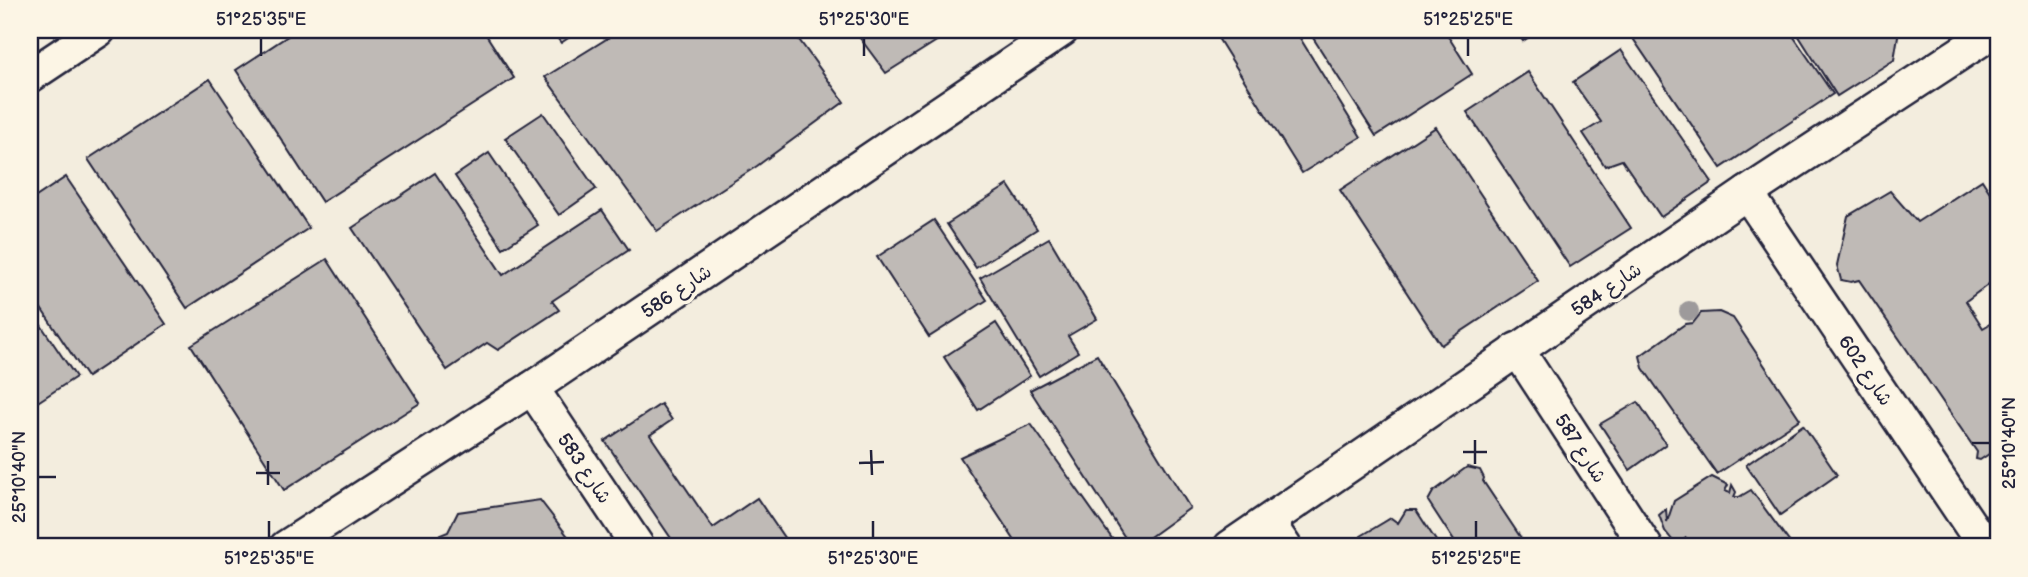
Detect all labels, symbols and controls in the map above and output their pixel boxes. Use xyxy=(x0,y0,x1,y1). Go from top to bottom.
text: 51°25'35"E xyxy=(216,9,306,30)
text: 51°25'30"E xyxy=(819,9,910,30)
text: 51°25'25"E xyxy=(1423,9,1513,30)
street label: شارع 584 xyxy=(1567,258,1647,323)
street label: شارع 586 xyxy=(637,260,717,325)
street label: شارع 602 xyxy=(1832,331,1897,411)
text: 25°10'40"N xyxy=(1999,397,2020,489)
street label: شارع 587 xyxy=(1548,410,1611,488)
street label: شارع 583 xyxy=(551,429,616,509)
text: 25°10'40"N xyxy=(9,431,30,523)
text: 51°25'35"E xyxy=(224,548,314,569)
text: 51°25'30"E xyxy=(828,548,919,569)
text: 51°25'25"E xyxy=(1431,548,1521,569)

